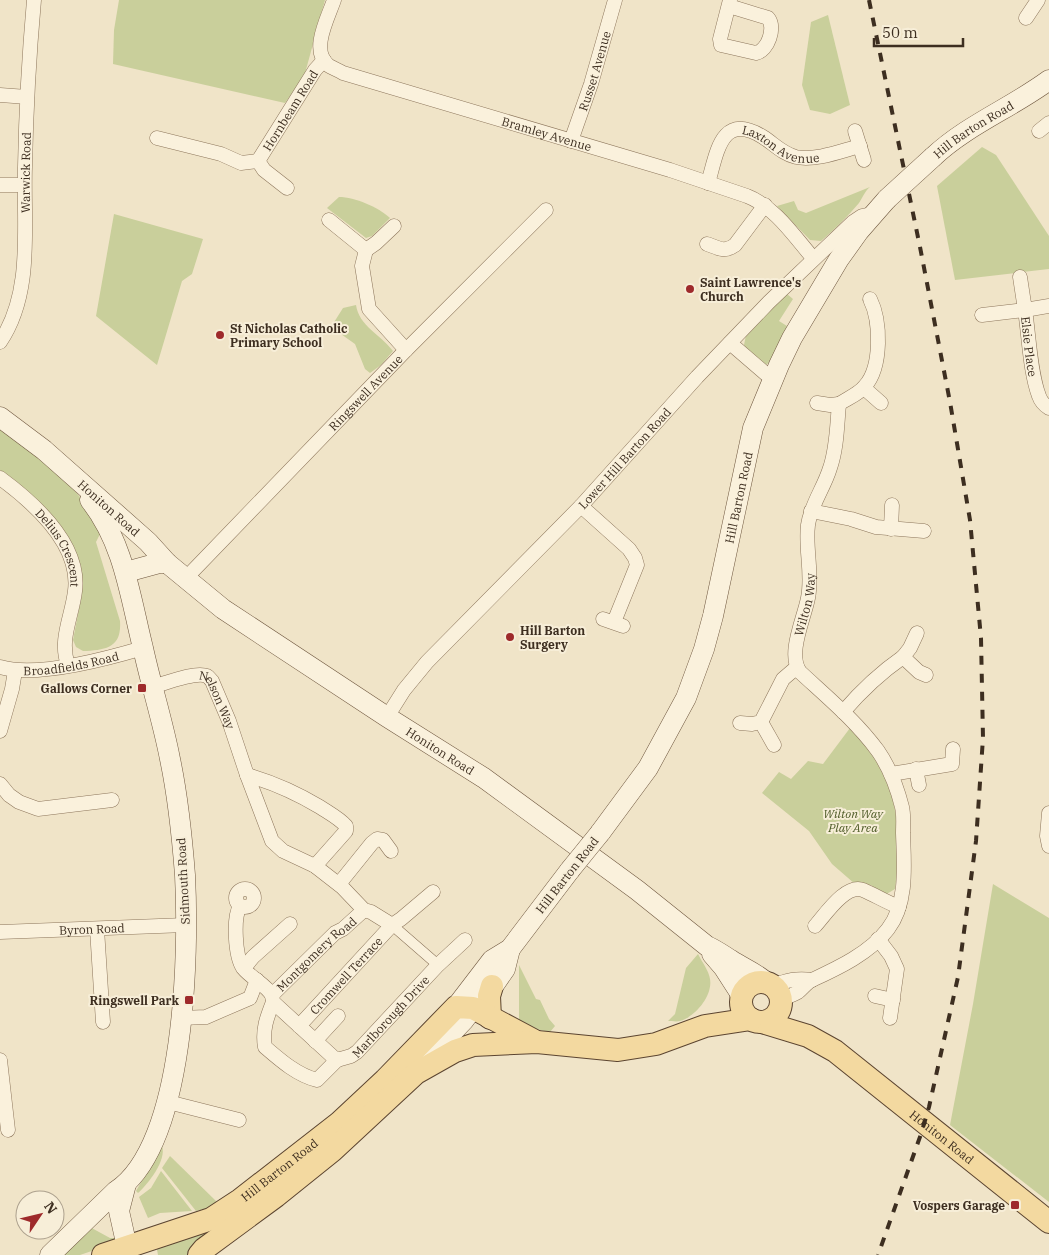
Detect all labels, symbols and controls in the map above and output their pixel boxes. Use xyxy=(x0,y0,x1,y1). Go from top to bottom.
scale bar xyxy=(874,15,963,47)
text: 50 m xyxy=(882,23,918,42)
street label: Russet Avenue xyxy=(575,29,613,113)
street label: Hornbeam Road xyxy=(259,67,321,153)
street label: Hill Barton Road xyxy=(930,97,1016,161)
street label: Bramley Avenue xyxy=(500,113,593,154)
street label: Laxton Avenue xyxy=(741,121,820,166)
street label: Warwick Road xyxy=(17,132,33,213)
place label: Saint Lawrence's Church xyxy=(700,275,801,304)
marker: Saint Lawrence's Church xyxy=(684,283,696,295)
street label: Elsie Place xyxy=(1018,316,1041,378)
place label: St Nicholas Catholic Primary School xyxy=(230,321,348,350)
marker: St Nicholas Catholic Primary School xyxy=(214,329,226,341)
street label: Ringswell Avenue xyxy=(325,351,405,433)
street label: Lower Hill Barton Road xyxy=(575,404,674,512)
street label: Hill Barton Road xyxy=(721,450,755,545)
street label: Honiton Road xyxy=(75,476,143,539)
street label: Delius Crescent xyxy=(33,505,83,587)
street label: Wilton Way xyxy=(790,572,817,637)
place label: Hill Barton Surgery xyxy=(520,623,585,652)
marker: Hill Barton Surgery xyxy=(504,631,516,643)
street label: Broadfields Road xyxy=(23,648,121,678)
street label: Nelson Way xyxy=(198,667,239,731)
place label: Gallows Corner xyxy=(41,681,132,696)
marker: Gallows Corner xyxy=(136,682,148,694)
street label: Honiton Road xyxy=(403,723,477,778)
park label: Wilton Way Play Area xyxy=(823,806,884,835)
street label: Hill Barton Road xyxy=(532,834,602,916)
street label: Sidmouth Road xyxy=(173,837,193,925)
street label: Montgomery Road xyxy=(273,913,359,994)
street label: Byron Road xyxy=(59,920,125,937)
street label: Cromwell Terrace xyxy=(306,933,385,1017)
street label: Marlborough Drive xyxy=(348,972,432,1060)
place label: Ringswell Park xyxy=(89,993,180,1008)
marker: Ringswell Park xyxy=(183,994,195,1006)
street label: Honiton Road xyxy=(907,1106,977,1167)
street label: Hill Barton Road xyxy=(238,1135,321,1204)
north arrow xyxy=(15,1190,65,1240)
text: N xyxy=(40,1198,61,1217)
place label: Vospers Garage xyxy=(913,1198,1005,1213)
marker: Vospers Garage xyxy=(1009,1199,1021,1211)

